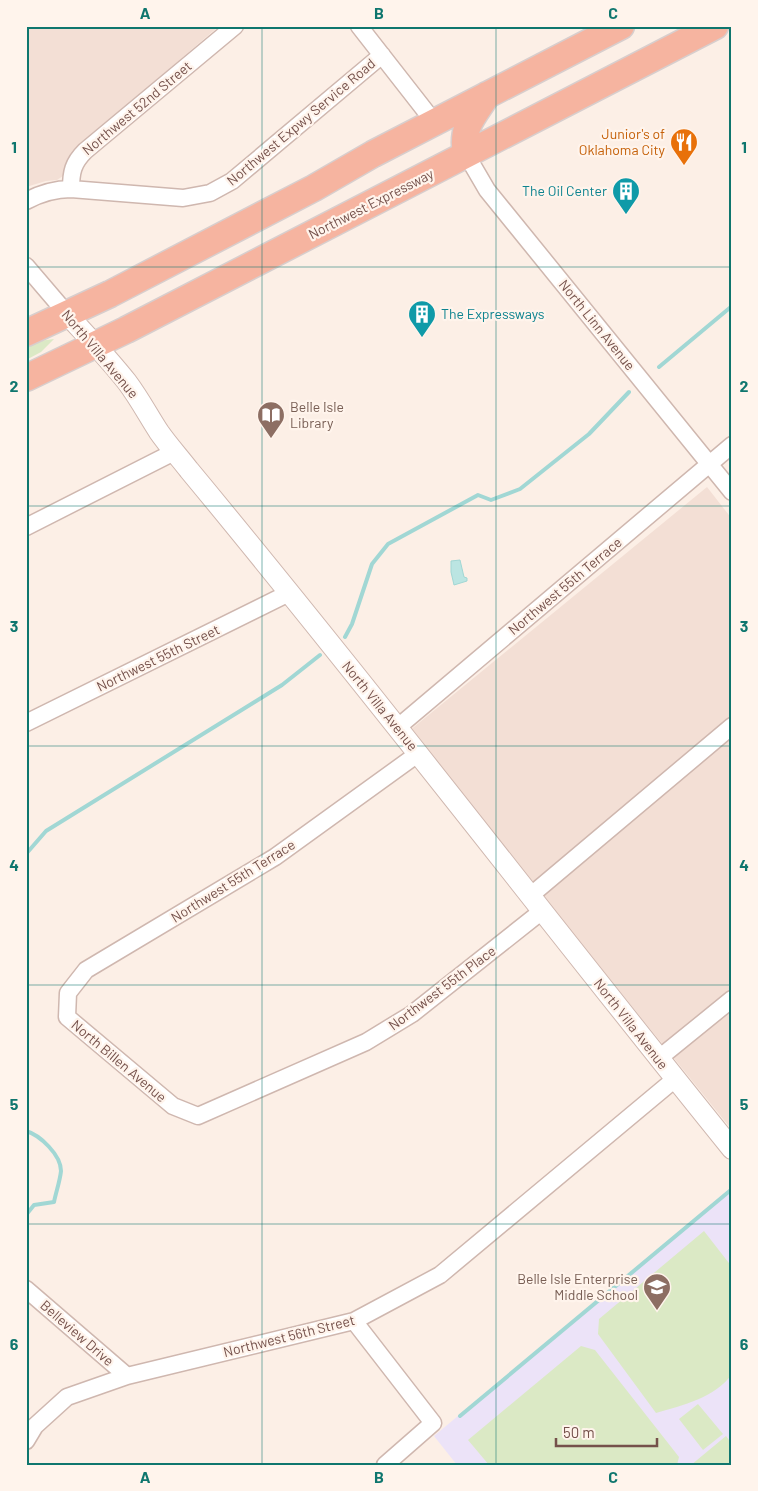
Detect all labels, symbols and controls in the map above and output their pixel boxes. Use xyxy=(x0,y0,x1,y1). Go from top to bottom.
text: A xyxy=(140,3,151,22)
text: B xyxy=(374,3,384,22)
text: C xyxy=(608,3,618,22)
street label: Northwest Expwy Service Road xyxy=(223,54,378,189)
street label: Northwest 52nd Street xyxy=(79,57,195,158)
place label: Junior's of Oklahoma City xyxy=(579,125,666,158)
restaurant icon: Junior's of Oklahoma City xyxy=(669,127,699,166)
text: 1 xyxy=(11,137,17,156)
text: 1 xyxy=(741,137,747,156)
street label: Northwest Expressway xyxy=(305,164,437,243)
building icon: The Oil Center xyxy=(611,176,641,215)
place label: The Oil Center xyxy=(522,182,607,199)
street label: North Linn Avenue xyxy=(556,276,639,373)
building icon: The Expressways xyxy=(407,299,437,338)
place label: The Expressways xyxy=(441,305,545,322)
street label: North Villa Avenue xyxy=(58,306,142,401)
text: 2 xyxy=(10,376,19,395)
text: 2 xyxy=(740,376,749,395)
place label: Belle Isle Library xyxy=(290,398,344,431)
library icon: Belle Isle Library xyxy=(256,400,286,439)
street label: Northwest 55th Terrace xyxy=(504,533,625,638)
text: 3 xyxy=(10,616,18,635)
text: 3 xyxy=(740,616,748,635)
street label: Northwest 55th Street xyxy=(93,620,222,695)
street label: North Villa Avenue xyxy=(339,657,422,754)
street label: Northwest 55th Terrace xyxy=(168,835,298,926)
text: 4 xyxy=(9,855,19,874)
text: 4 xyxy=(739,855,749,874)
street label: Northwest 55th Place xyxy=(385,942,499,1033)
street label: North Villa Avenue xyxy=(591,975,672,1072)
street label: North Billen Avenue xyxy=(68,1016,170,1105)
text: 5 xyxy=(10,1094,19,1113)
text: 5 xyxy=(740,1094,749,1113)
place label: Belle Isle Enterprise Middle School xyxy=(517,1270,638,1303)
school or university icon: Belle Isle Enterprise Middle School xyxy=(642,1272,672,1311)
street label: Belleview Drive xyxy=(37,1296,117,1369)
street label: Northwest 56th Street xyxy=(221,1311,356,1360)
text: 6 xyxy=(10,1334,19,1353)
text: 6 xyxy=(740,1334,749,1353)
scale bar xyxy=(556,1416,657,1448)
text: 50 m xyxy=(563,1423,595,1441)
text: A xyxy=(140,1467,151,1486)
text: B xyxy=(374,1467,384,1486)
text: C xyxy=(608,1467,618,1486)

